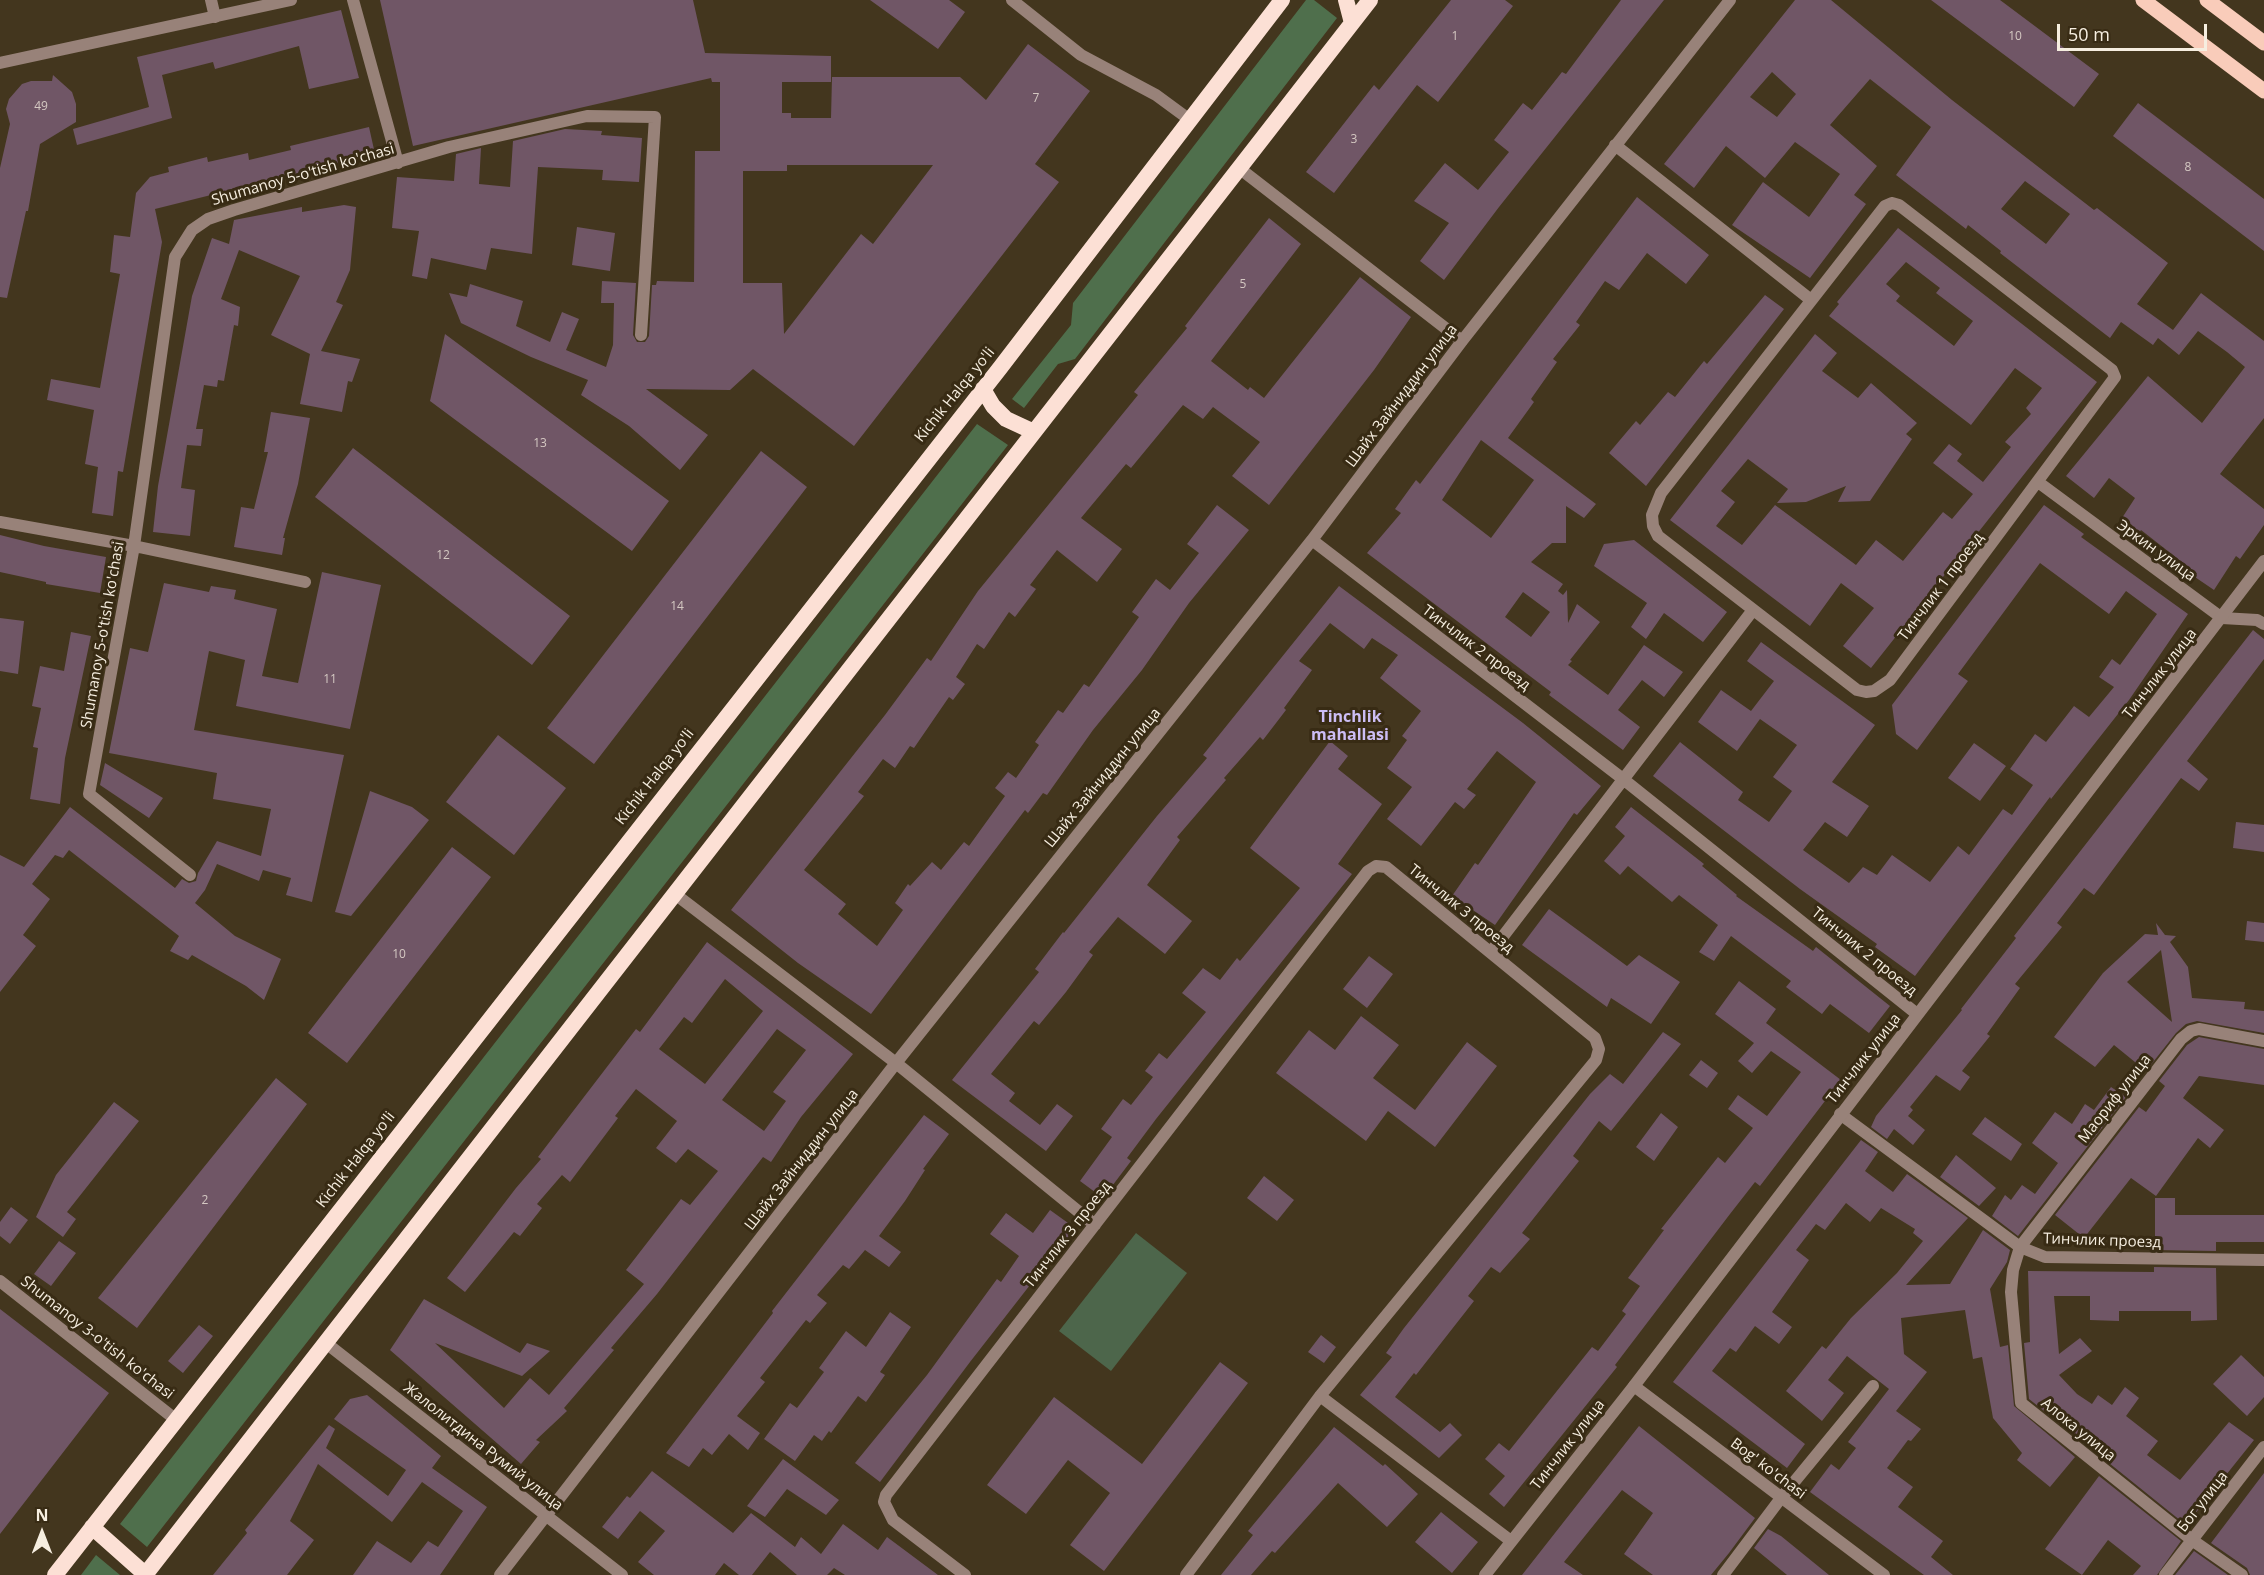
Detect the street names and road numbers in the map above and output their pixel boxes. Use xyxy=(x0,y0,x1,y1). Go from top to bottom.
street label: Shumanoy 5-o'tish ko'chasi xyxy=(209,140,397,210)
street label: Шайх Зайниддин улица xyxy=(1342,321,1462,471)
street label: Kichik Halqa yo'li xyxy=(911,344,999,446)
street label: Эркин улица xyxy=(2113,516,2199,586)
street label: Тинчлик 1 проезд xyxy=(1895,530,1987,644)
street label: Shumanoy 5-o'tish ko'chasi xyxy=(78,540,128,730)
street label: Тинчлик 2 проезд xyxy=(1419,602,1533,694)
street label: Тинчлик улица xyxy=(2119,625,2201,723)
street label: Шайх Зайниддин улица xyxy=(1041,705,1165,851)
street label: Kichik Halqa yo'li xyxy=(612,725,698,829)
street label: Тинчлик 3 проезд xyxy=(1405,861,1517,957)
street label: Тинчлик 2 проезд xyxy=(1808,904,1920,1000)
street label: Тинчлик улица xyxy=(1823,1010,1905,1108)
street label: Маориф улица xyxy=(2075,1051,2155,1147)
street label: Шайх Зайниддин улица xyxy=(741,1086,863,1234)
street label: Kichik Halqa yo'li xyxy=(313,1108,399,1212)
street label: Тинчлик 3 проезд xyxy=(1021,1178,1115,1292)
street label: Тинчлик проезд xyxy=(2043,1230,2161,1252)
street label: Shumanoy 3-o'tish ko'chasi xyxy=(17,1273,177,1403)
street label: Жалолитдина Румий улица xyxy=(400,1379,566,1515)
street label: Алока улица xyxy=(2037,1395,2119,1465)
street label: Тинчлик улица xyxy=(1527,1396,1609,1494)
street label: Bog' ko'chasi xyxy=(1727,1435,1809,1503)
street label: Бог улица xyxy=(2174,1468,2232,1536)

